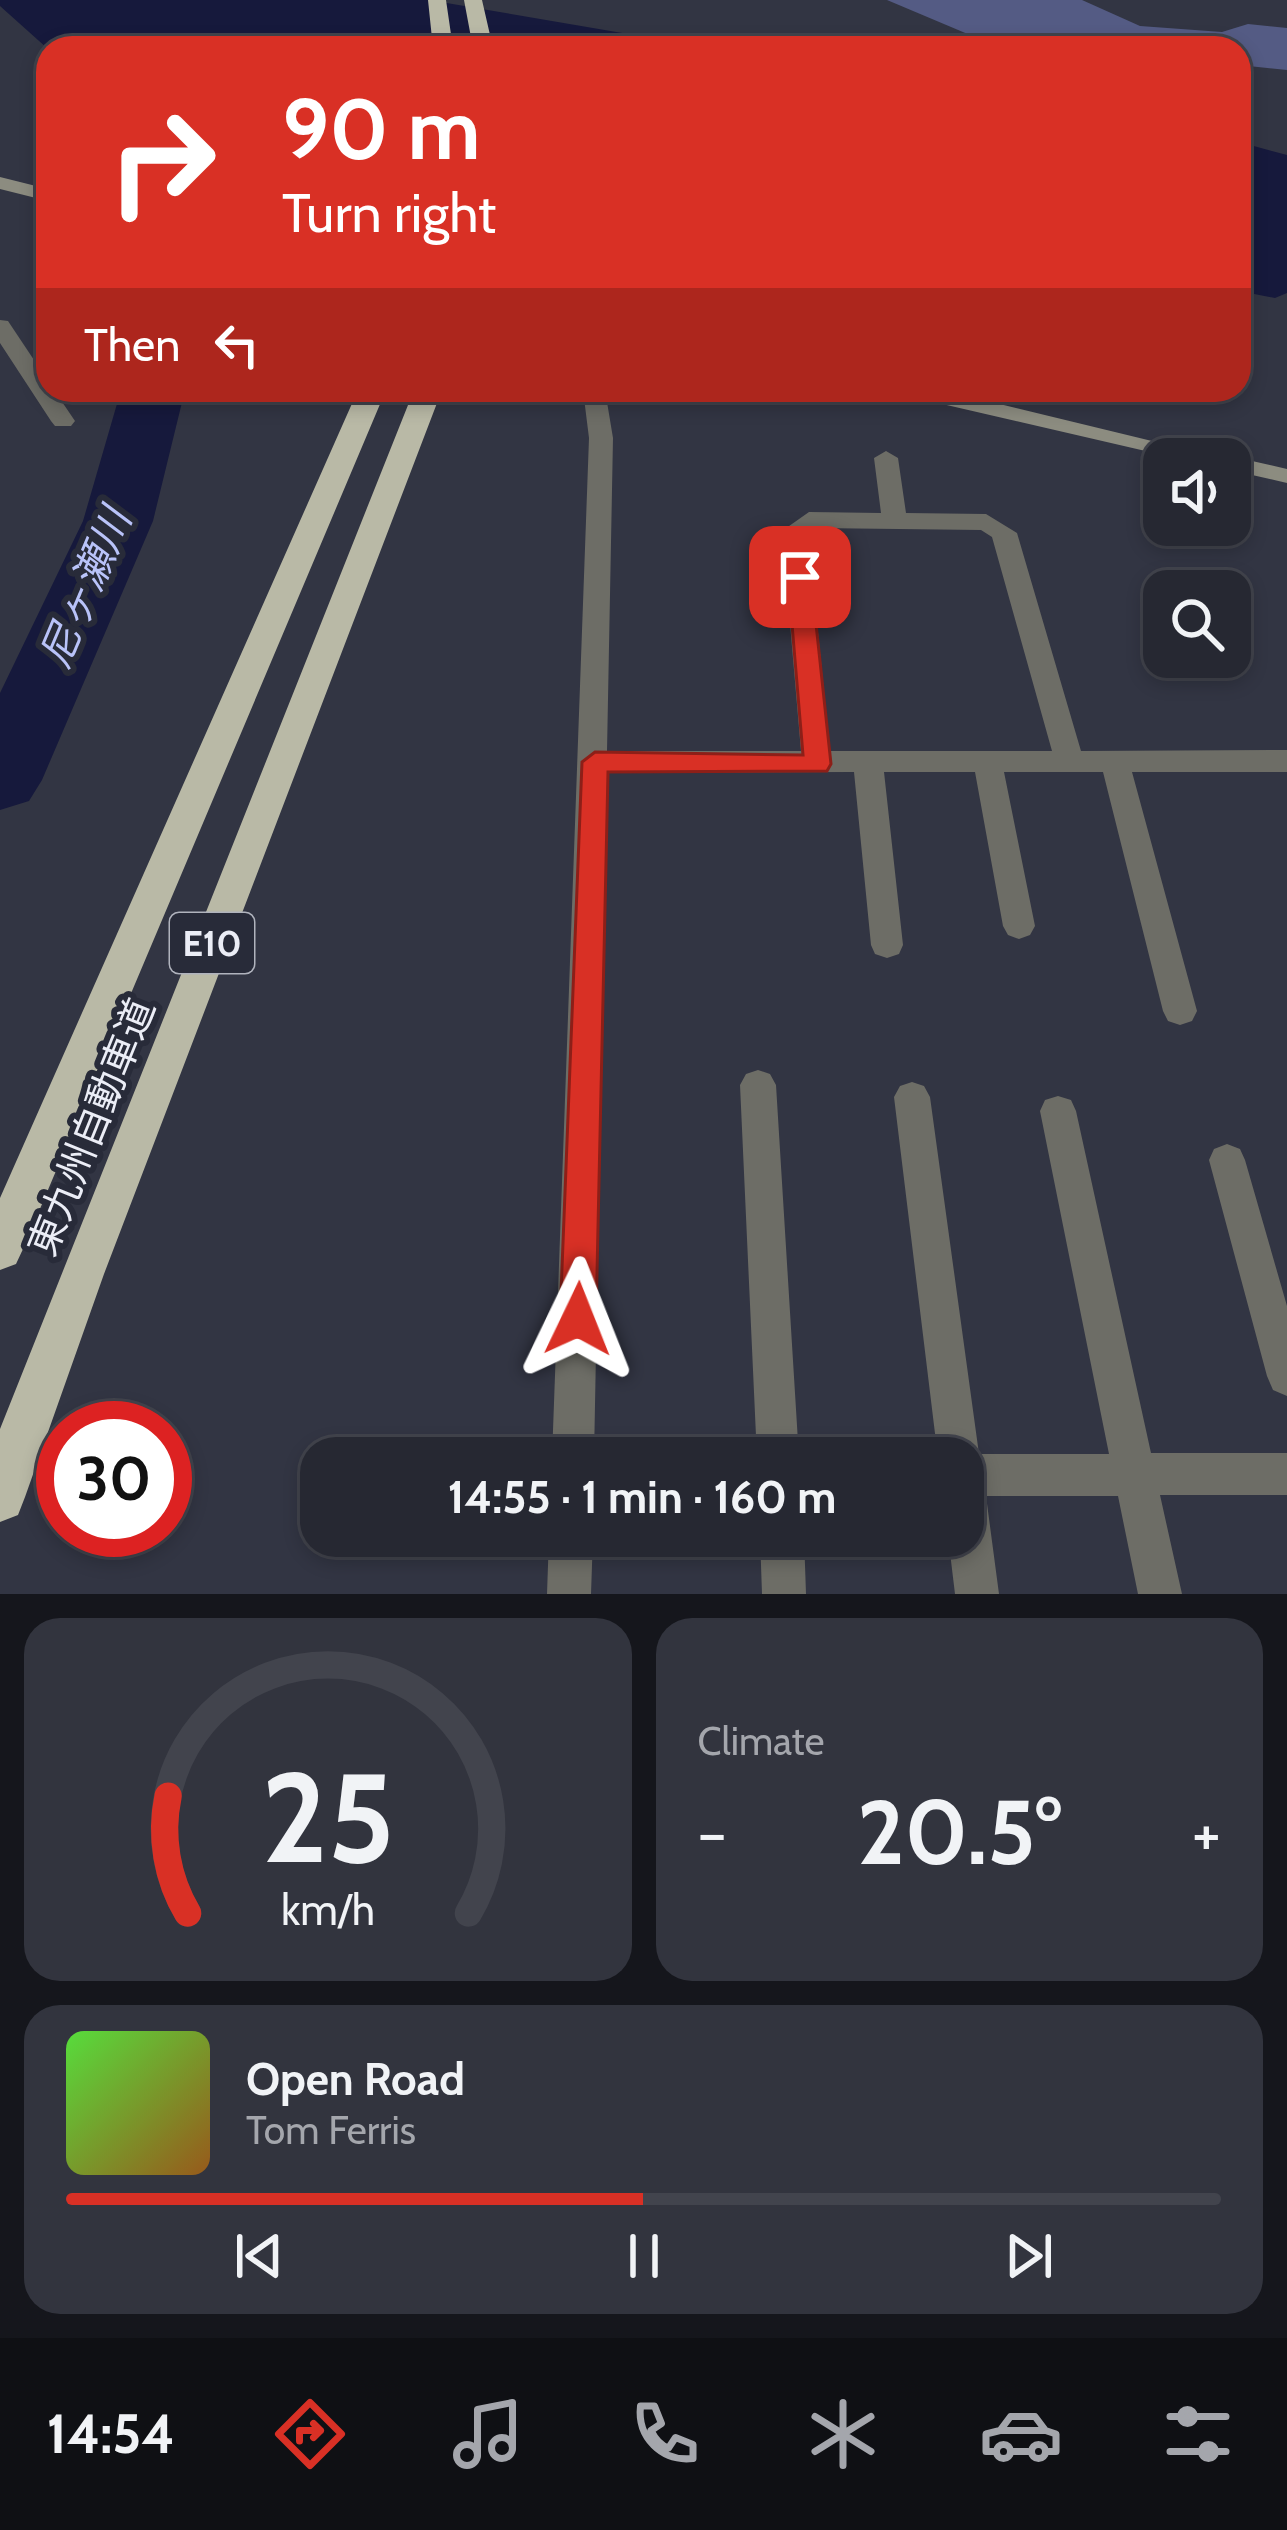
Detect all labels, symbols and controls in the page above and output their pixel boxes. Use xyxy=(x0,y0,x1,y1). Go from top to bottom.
text: 90 m xyxy=(282,78,480,180)
icon: right xyxy=(84,84,240,240)
text: Turn right xyxy=(282,180,496,246)
icon: left xyxy=(204,312,270,378)
text: Then xyxy=(84,318,180,372)
map controls xyxy=(1143,438,1251,678)
button: sound xyxy=(1143,438,1251,546)
water label: 尼ヶ瀬川 xyxy=(28,497,143,675)
pin xyxy=(749,526,851,628)
icon: arrive xyxy=(767,544,833,610)
button: search xyxy=(1143,570,1251,678)
road number: E10 xyxy=(170,913,254,973)
street label: 東九州自動車道 xyxy=(18,991,164,1263)
position arrow xyxy=(515,1256,641,1382)
speed limit sign: 30 xyxy=(36,1401,192,1557)
text: 14:55 · 1 min · 160 m xyxy=(448,1470,836,1524)
text: Climate xyxy=(698,1717,824,1765)
text: 25 xyxy=(261,1742,394,1893)
text: 20.5° xyxy=(857,1777,1061,1887)
text: − xyxy=(698,1792,727,1873)
text: + xyxy=(1192,1792,1221,1873)
text: km/h xyxy=(281,1883,375,1935)
text: Open Road xyxy=(246,2052,465,2106)
text: Tom Ferris xyxy=(246,2106,416,2154)
icon: previous xyxy=(226,2223,292,2289)
icon: pause xyxy=(611,2223,677,2289)
icon: next xyxy=(996,2223,1062,2289)
icon: directions xyxy=(268,2392,352,2476)
icon: music xyxy=(446,2392,530,2476)
icon: phone xyxy=(623,2392,707,2476)
icon: climate xyxy=(801,2392,885,2476)
icon: car xyxy=(979,2392,1063,2476)
icon: filters xyxy=(1156,2392,1240,2476)
text: 14:54 xyxy=(47,2401,175,2467)

